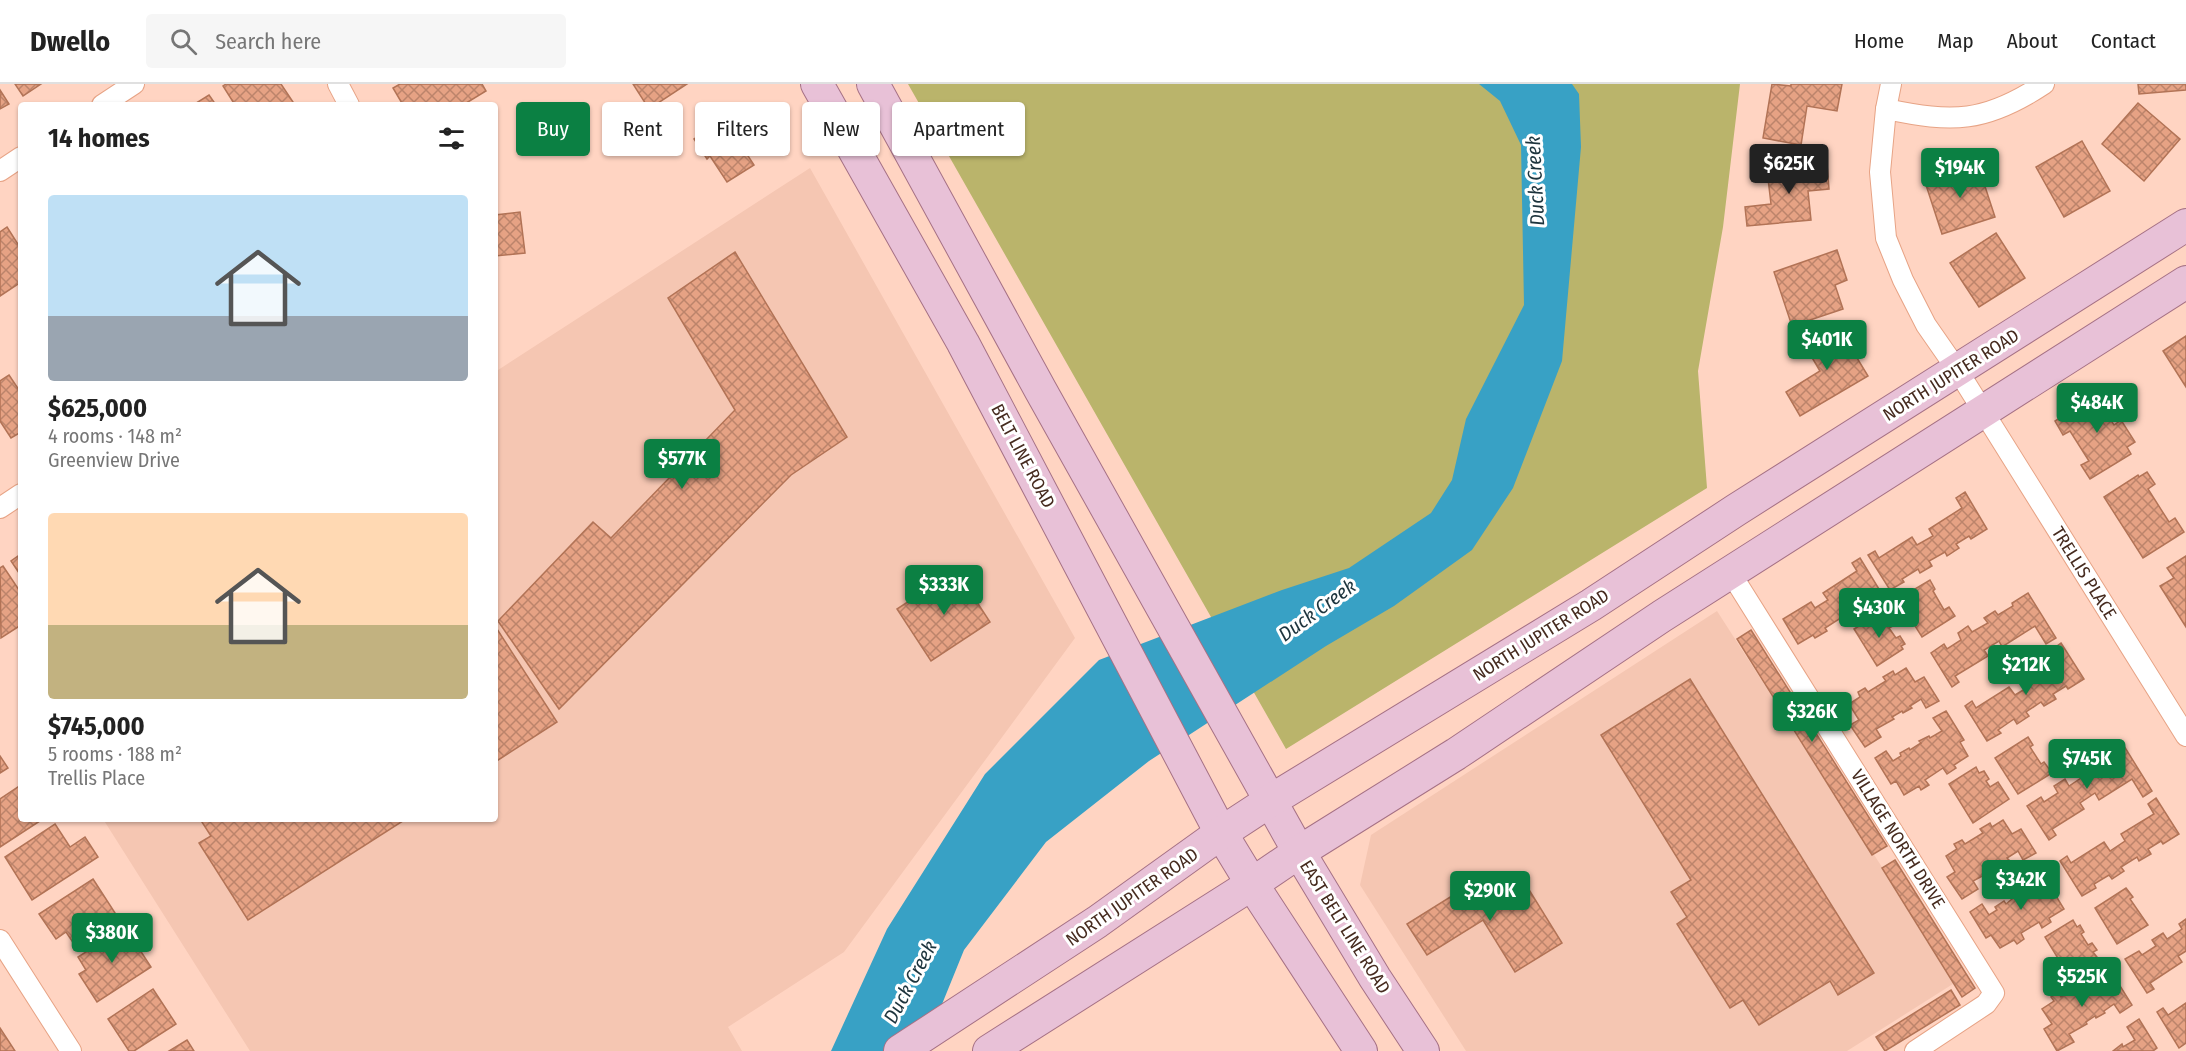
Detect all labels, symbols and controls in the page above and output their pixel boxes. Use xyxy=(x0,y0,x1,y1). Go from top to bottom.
search box xyxy=(146,14,566,68)
text: Dwello xyxy=(30,25,110,58)
icon: search xyxy=(167,25,200,58)
text: Search here xyxy=(215,28,321,55)
text: Home xyxy=(1854,28,1904,54)
text: Map xyxy=(1937,28,1974,54)
text: About xyxy=(2007,28,2058,54)
text: Contact xyxy=(2091,28,2156,54)
chip: Buy xyxy=(516,102,590,156)
chip: Rent xyxy=(602,102,683,156)
chip: Filters xyxy=(695,102,790,156)
chip: New xyxy=(802,102,880,156)
chip: Apartment xyxy=(892,102,1025,156)
icon: filters xyxy=(435,122,468,155)
text: 14 homes xyxy=(48,123,150,154)
water label: Duck Creek xyxy=(1521,135,1549,227)
pin: $625K xyxy=(1747,144,1831,195)
pin: $194K xyxy=(1918,148,2002,199)
text: $625K xyxy=(1764,151,1814,175)
text: $194K xyxy=(1935,155,1985,179)
icon: home xyxy=(204,234,312,342)
pin: $401K xyxy=(1785,320,1869,371)
street label: NORTH JUPITER ROAD xyxy=(1879,324,2023,426)
text: $401K xyxy=(1802,327,1852,351)
pin: $484K xyxy=(2055,383,2139,434)
text: $484K xyxy=(2071,390,2123,414)
text: $625,000 xyxy=(48,393,147,424)
street label: BELT LINE ROAD xyxy=(986,400,1060,512)
text: 4 rooms · 148 m² xyxy=(48,424,182,448)
pin: $577K xyxy=(640,439,724,490)
text: $577K xyxy=(658,446,706,470)
text: Greenview Drive xyxy=(48,448,180,472)
street label: TRELLIS PLACE xyxy=(2047,523,2121,623)
icon: home xyxy=(204,552,312,660)
pin: $333K xyxy=(902,565,986,616)
text: $333K xyxy=(919,572,969,596)
water label: Duck Creek xyxy=(1274,574,1361,646)
street label: NORTH JUPITER ROAD xyxy=(1469,584,1613,686)
pin: $430K xyxy=(1837,588,1921,639)
text: $430K xyxy=(1853,595,1905,619)
pin: $212K xyxy=(1984,645,2068,696)
text: $212K xyxy=(2002,652,2050,676)
pin: $326K xyxy=(1770,692,1854,743)
text: $326K xyxy=(1787,699,1837,723)
text: $745,000 xyxy=(48,711,145,742)
pin: $745K xyxy=(2045,739,2129,790)
text: 5 rooms · 188 m² xyxy=(48,742,182,766)
text: $745K xyxy=(2062,746,2112,770)
street label: VILLAGE NORTH DRIVE xyxy=(1846,765,1950,913)
text: Trellis Place xyxy=(48,766,145,790)
street label: NORTH JUPITER ROAD xyxy=(1062,843,1202,951)
street label: EAST BELT LINE ROAD xyxy=(1295,856,1395,998)
pin: $342K xyxy=(1979,860,2063,911)
text: $342K xyxy=(1996,867,2046,891)
pin: $290K xyxy=(1448,871,1532,922)
text: $290K xyxy=(1464,878,1516,902)
pin: $380K xyxy=(70,913,154,964)
text: $380K xyxy=(86,920,138,944)
water label: Duck Creek xyxy=(878,937,942,1027)
pin: $525K xyxy=(2040,957,2124,1008)
text: $525K xyxy=(2057,964,2107,988)

